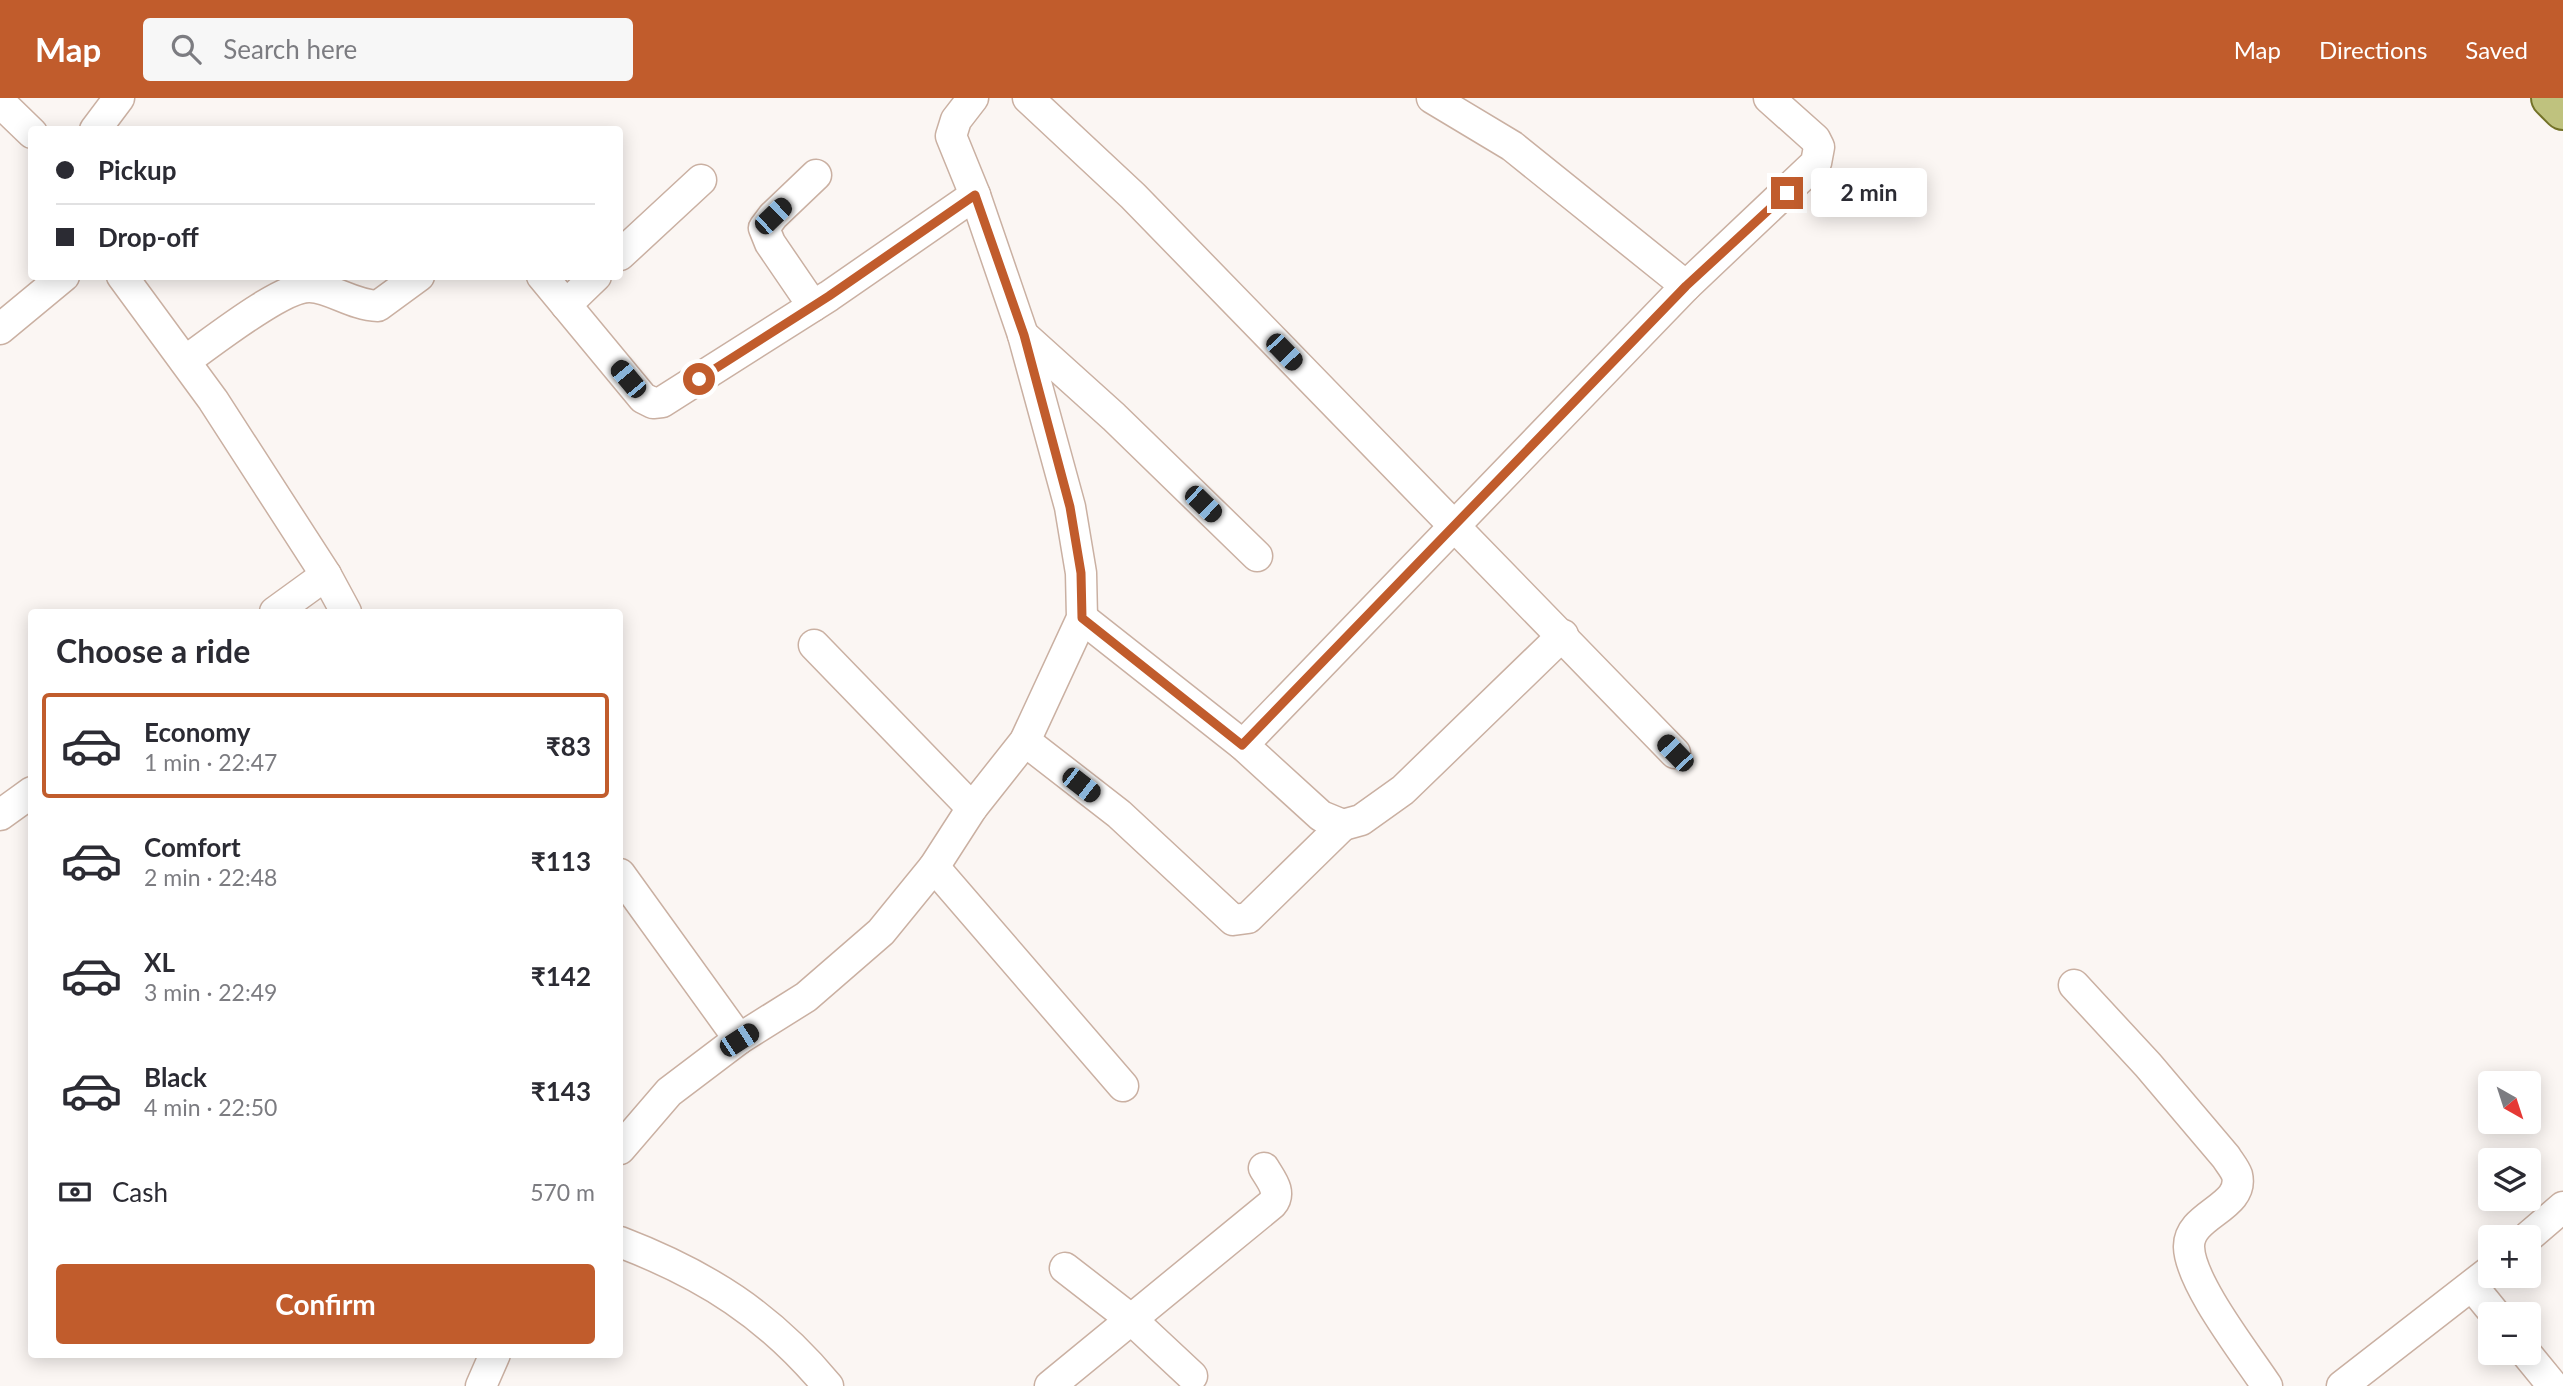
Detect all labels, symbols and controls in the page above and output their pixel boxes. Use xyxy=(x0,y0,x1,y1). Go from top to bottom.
search box xyxy=(143,18,633,81)
text: Map xyxy=(35,29,101,69)
icon: search xyxy=(167,30,205,68)
text: Search here xyxy=(223,33,357,65)
text: Map xyxy=(2234,35,2281,64)
text: Directions xyxy=(2319,35,2427,64)
text: Saved xyxy=(2465,35,2528,64)
text: Pickup xyxy=(98,154,177,186)
callout: 2 min xyxy=(1812,168,1927,217)
route end xyxy=(1771,177,1803,209)
text: 2 min xyxy=(1840,178,1898,206)
car xyxy=(751,194,796,238)
text: Drop-off xyxy=(98,221,199,253)
car xyxy=(1262,330,1307,374)
car xyxy=(607,356,650,402)
route start xyxy=(683,363,715,395)
car xyxy=(1181,482,1226,526)
text: Choose a ride xyxy=(56,631,250,670)
icon: car xyxy=(60,714,123,777)
text: Economy xyxy=(144,716,250,748)
text: ₹83 xyxy=(546,730,591,762)
car xyxy=(1653,731,1698,775)
text: 1 min · 22:47 xyxy=(144,748,277,776)
car xyxy=(1058,764,1105,806)
icon: car xyxy=(60,829,123,892)
text: Comfort xyxy=(144,831,241,863)
text: ₹113 xyxy=(531,845,591,877)
text: 2 min · 22:48 xyxy=(144,863,277,891)
icon: car xyxy=(60,944,123,1007)
text: XL xyxy=(144,946,175,978)
text: ₹142 xyxy=(531,960,591,992)
text: 3 min · 22:49 xyxy=(144,978,277,1006)
car xyxy=(716,1020,763,1060)
icon: car xyxy=(60,1059,123,1122)
text: Black xyxy=(144,1061,207,1093)
north arrow xyxy=(2478,1071,2541,1134)
map controls xyxy=(2478,1071,2541,1365)
text: ₹143 xyxy=(531,1075,591,1107)
text: 4 min · 22:50 xyxy=(144,1093,277,1121)
button: layers xyxy=(2478,1148,2541,1211)
icon: cash xyxy=(56,1173,94,1211)
text: Cash xyxy=(112,1176,168,1208)
text: 570 m xyxy=(530,1178,595,1206)
button: + xyxy=(2478,1225,2541,1288)
button: Confirm xyxy=(56,1264,595,1344)
button: − xyxy=(2478,1302,2541,1365)

